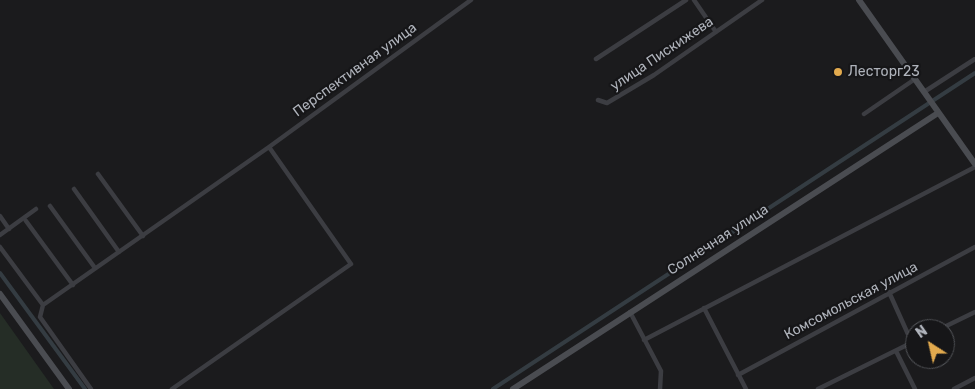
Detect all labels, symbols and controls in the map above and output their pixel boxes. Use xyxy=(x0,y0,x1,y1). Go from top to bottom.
street label: улица Пискижева xyxy=(607,13,717,95)
street label: Перспективная улица xyxy=(290,20,420,120)
place label: Лесторг23 xyxy=(848,64,920,80)
marker: Лесторг23 xyxy=(832,66,844,78)
street label: Солнечная улица xyxy=(664,201,772,279)
street label: Комсомольская улица xyxy=(781,259,921,343)
north arrow xyxy=(905,319,955,369)
text: N xyxy=(913,322,931,342)

